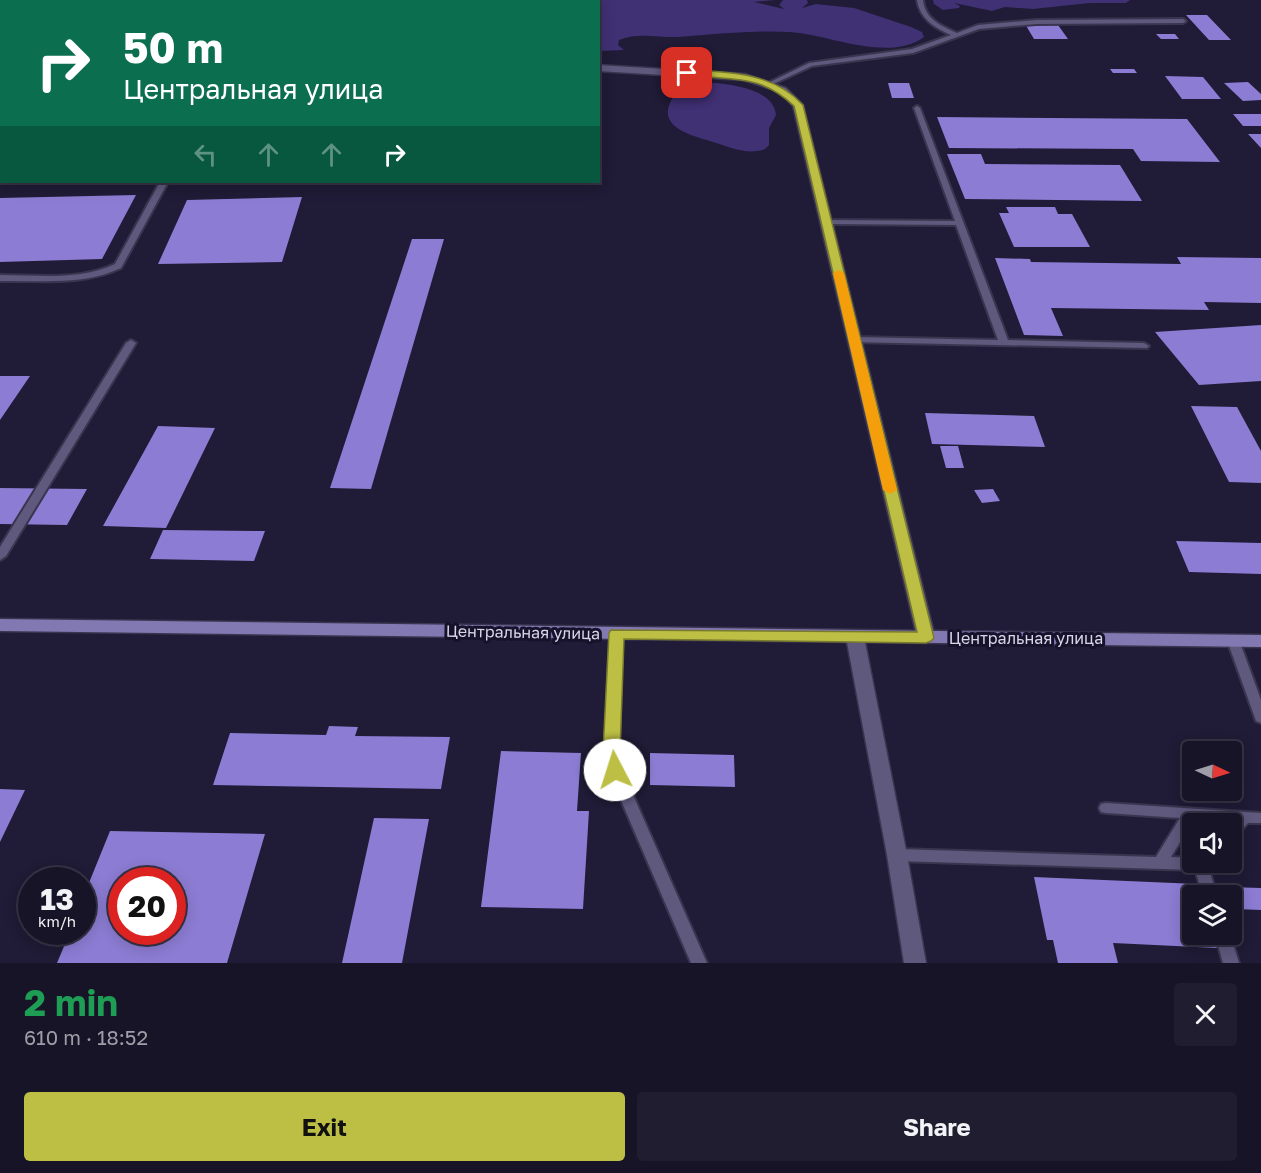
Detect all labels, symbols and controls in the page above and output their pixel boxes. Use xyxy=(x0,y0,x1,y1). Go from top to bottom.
text: 50 m xyxy=(123,22,223,72)
icon: right xyxy=(24,24,102,102)
pin xyxy=(661,47,712,98)
icon: arrive xyxy=(670,56,703,89)
text: Центральная улица xyxy=(123,73,384,105)
icon: left xyxy=(189,138,222,171)
icon: ahead xyxy=(252,138,285,171)
icon: ahead xyxy=(315,138,348,171)
icon: right xyxy=(378,138,411,171)
street label: Центральная улица xyxy=(446,621,600,643)
street label: Центральная улица xyxy=(949,628,1103,648)
position arrow xyxy=(583,738,647,802)
north arrow xyxy=(1182,741,1242,801)
map controls xyxy=(1182,741,1242,945)
button: sound xyxy=(1182,813,1242,873)
speed limit sign: 20 xyxy=(108,867,186,945)
text: 13 xyxy=(40,881,74,917)
button: layers xyxy=(1182,885,1242,945)
text: km/h xyxy=(38,912,76,930)
text: 2 min xyxy=(24,981,118,1024)
button: close xyxy=(1174,983,1237,1046)
text: 610 m · 18:52 xyxy=(24,1025,148,1049)
button: Exit xyxy=(24,1092,625,1161)
button: Share xyxy=(637,1092,1237,1161)

